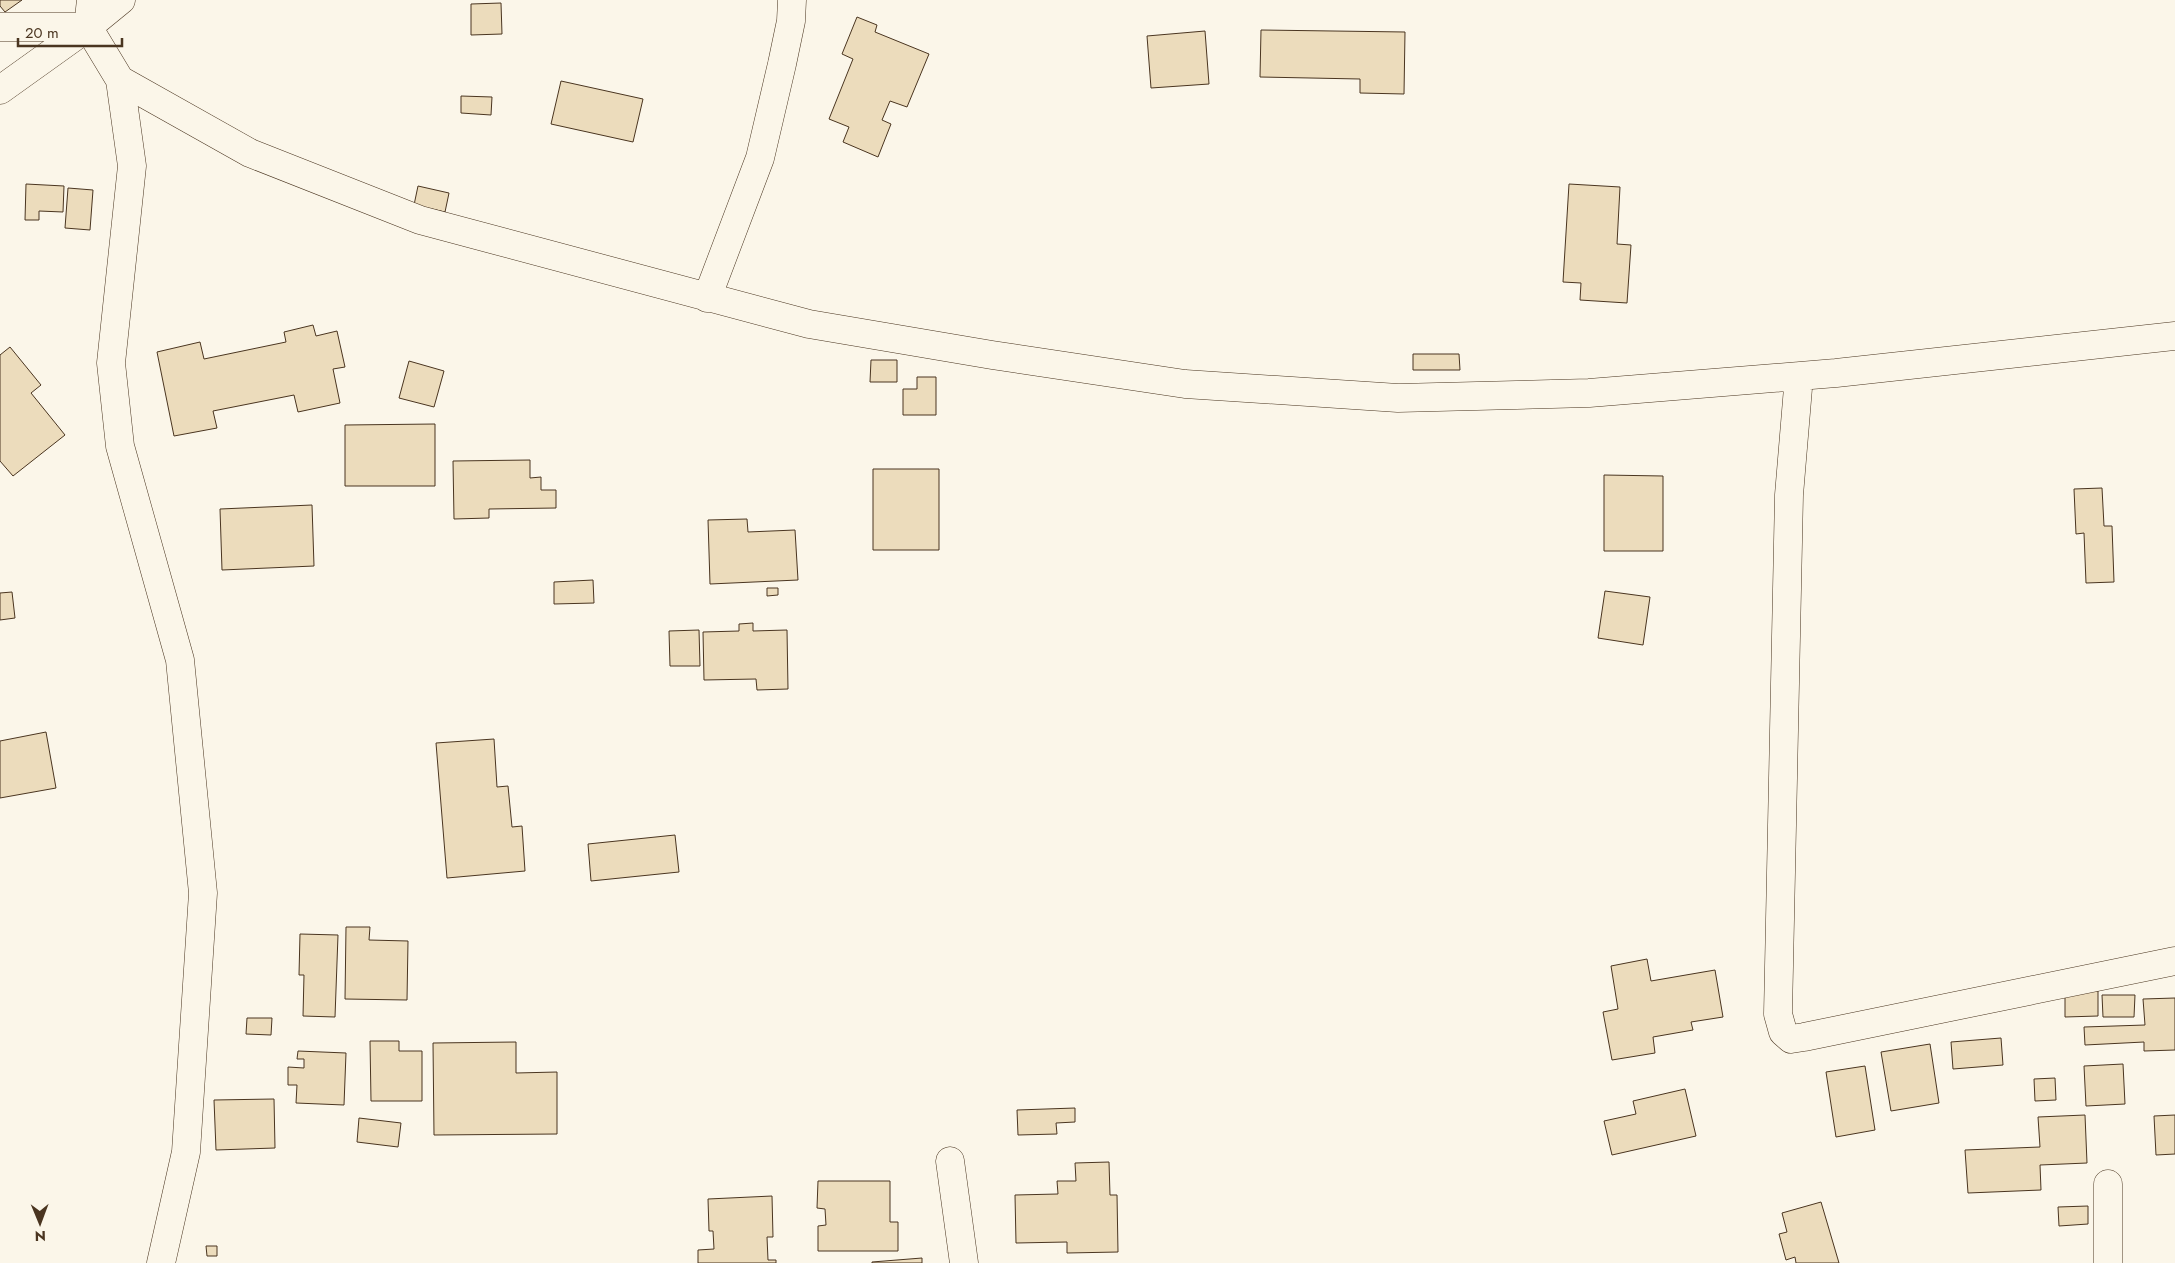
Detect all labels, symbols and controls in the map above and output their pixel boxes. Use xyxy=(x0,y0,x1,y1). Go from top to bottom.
scale bar xyxy=(18,15,121,47)
text: 20 m xyxy=(25,22,59,44)
north arrow xyxy=(15,1198,65,1248)
text: N xyxy=(34,1226,46,1246)

